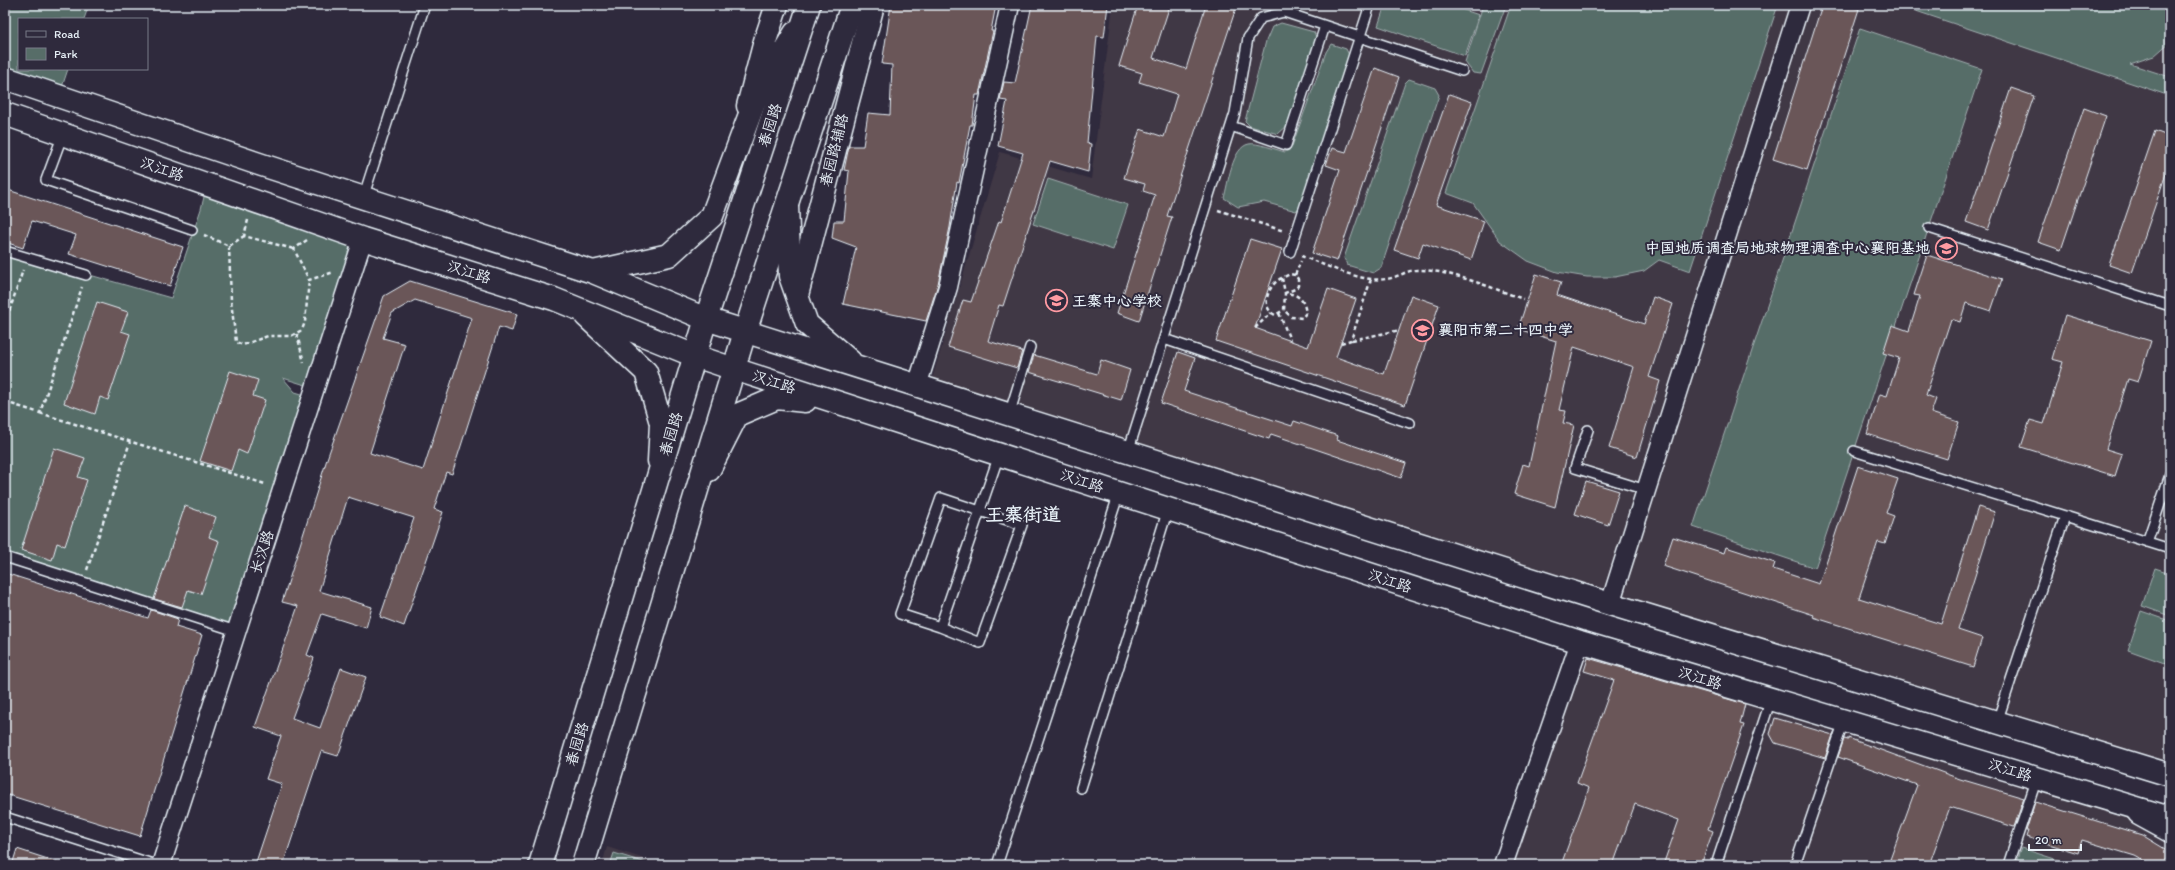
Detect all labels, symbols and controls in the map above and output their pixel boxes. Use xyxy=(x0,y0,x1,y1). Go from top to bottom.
legend xyxy=(18,18,148,70)
text: Road xyxy=(54,27,80,41)
text: Park xyxy=(54,47,78,61)
street label: 春园路 xyxy=(754,101,786,149)
street label: 春园路辅路 xyxy=(816,111,852,189)
street label: 汉江路 xyxy=(138,153,186,185)
school or university icon: 中国地质调查局地球物理调查中心襄阳基地 xyxy=(1933,235,1959,261)
place label: 中国地质调查局地球物理调查中心襄阳基地 xyxy=(1645,239,1930,257)
street label: 汉江路 xyxy=(445,257,493,287)
school or university icon: 王寨中心学校 xyxy=(1043,288,1069,314)
place label: 王寨中心学校 xyxy=(1072,292,1162,310)
school or university icon: 襄阳市第二十四中学 xyxy=(1409,317,1435,343)
place label: 襄阳市第二十四中学 xyxy=(1438,321,1573,339)
street label: 汉江路 xyxy=(750,366,798,398)
street label: 春园路 xyxy=(656,410,686,458)
street label: 汉江路 xyxy=(1058,465,1106,497)
district label: 王寨街道 xyxy=(985,503,1061,526)
street label: 长汉路 xyxy=(246,528,278,576)
street label: 汉江路 xyxy=(1366,565,1414,597)
street label: 汉江路 xyxy=(1676,663,1724,693)
street label: 春园路 xyxy=(562,720,592,768)
street label: 汉江路 xyxy=(1986,755,2034,785)
scale bar xyxy=(2029,826,2081,852)
text: 20 m xyxy=(2035,833,2062,847)

